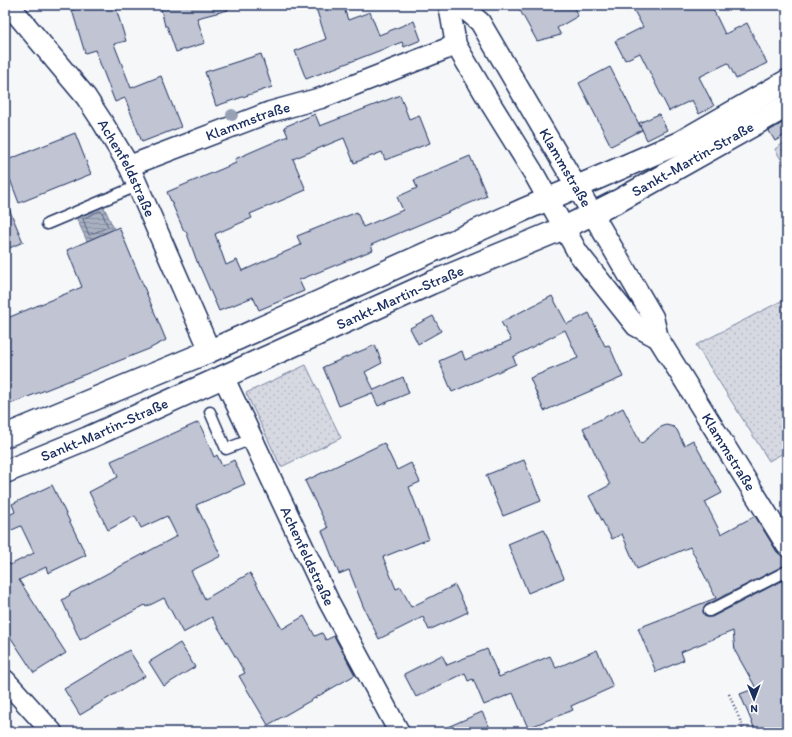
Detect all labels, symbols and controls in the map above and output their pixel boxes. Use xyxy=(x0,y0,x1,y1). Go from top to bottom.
street label: Klammstraße xyxy=(203,98,292,145)
street label: Achenfeldstraße xyxy=(94,116,159,220)
street label: Sankt-Martin-Straße xyxy=(628,118,757,201)
street label: Klammstraße xyxy=(535,125,596,210)
street label: Sankt-Martin-Straße xyxy=(334,261,466,334)
street label: Sankt-Martin-Straße xyxy=(38,394,171,465)
street label: Klammstraße xyxy=(698,410,760,494)
street label: Achenfeldstraße xyxy=(276,504,339,609)
north arrow xyxy=(734,679,774,719)
text: N xyxy=(750,702,758,715)

